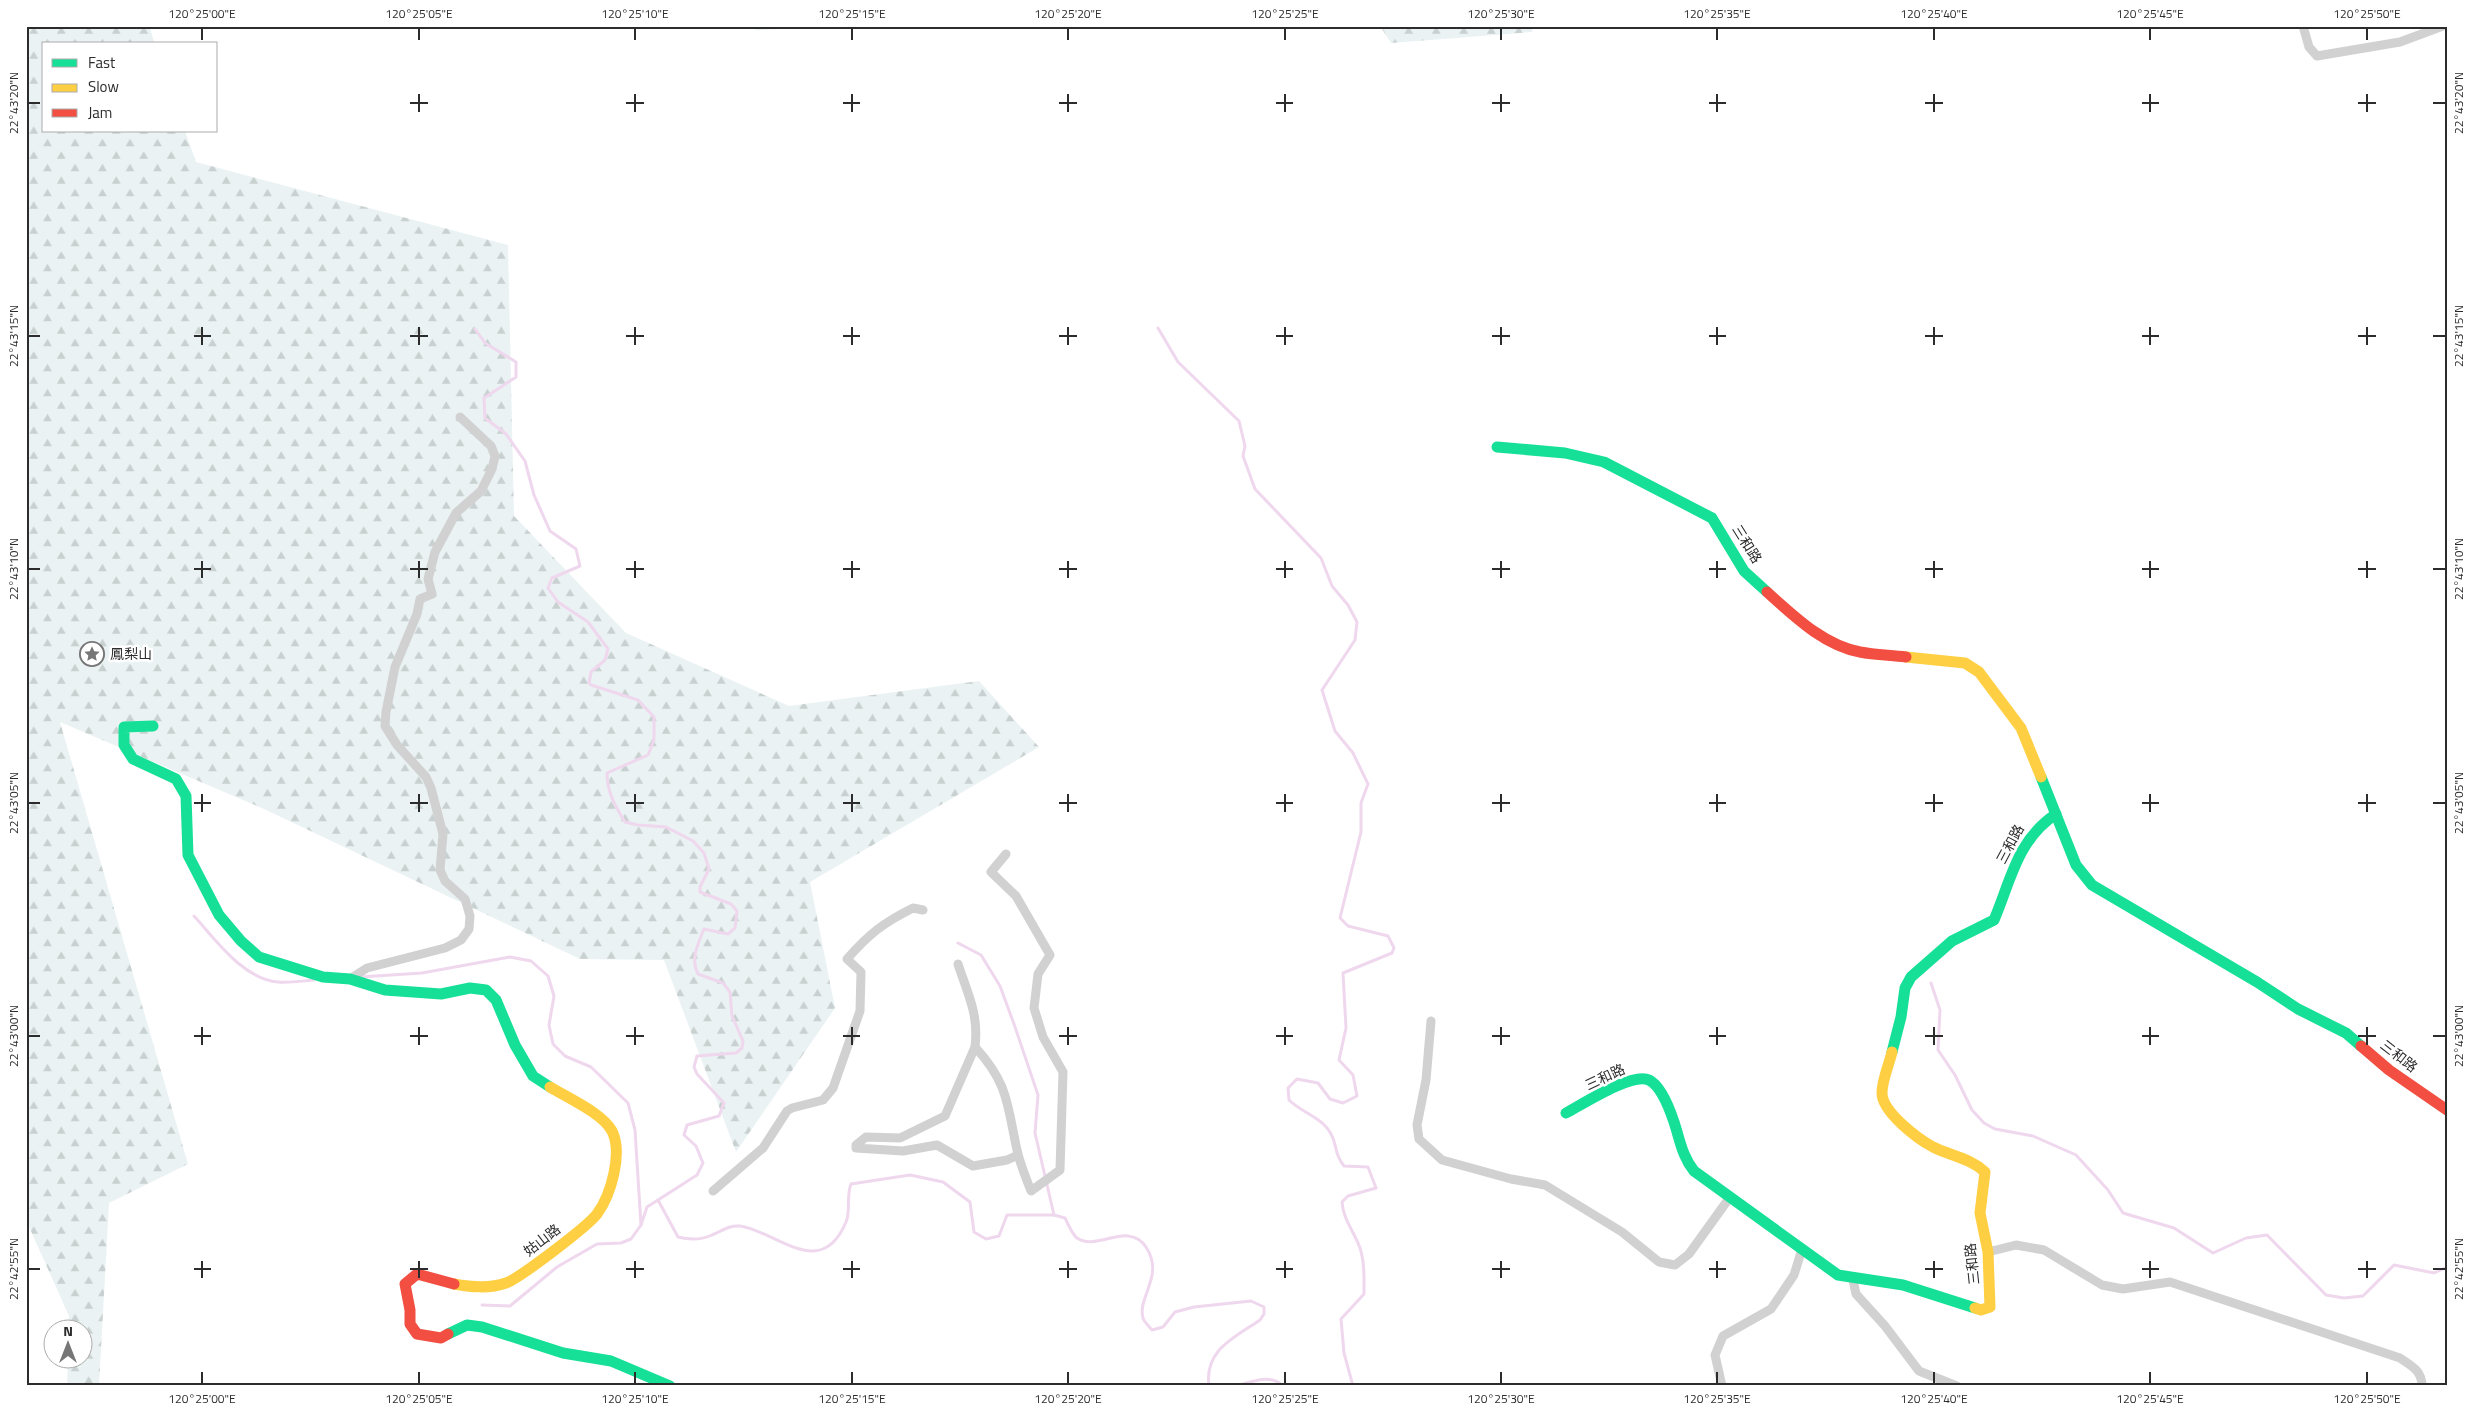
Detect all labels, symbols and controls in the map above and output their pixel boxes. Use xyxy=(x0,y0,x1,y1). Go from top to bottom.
text: 120°25'00"E xyxy=(168,4,236,23)
text: 120°25'05"E xyxy=(385,4,453,23)
text: 120°25'10"E xyxy=(601,4,669,23)
text: 120°25'15"E xyxy=(818,4,886,23)
text: 120°25'20"E xyxy=(1034,4,1102,23)
text: 120°25'25"E xyxy=(1251,4,1319,23)
text: 120°25'30"E xyxy=(1467,4,1535,23)
text: 120°25'35"E xyxy=(1683,4,1751,23)
text: 120°25'40"E xyxy=(1900,4,1968,23)
text: 120°25'45"E xyxy=(2116,4,2184,23)
text: 120°25'50"E xyxy=(2333,4,2401,23)
legend xyxy=(42,42,218,132)
text: Fast xyxy=(88,51,116,74)
text: 22°43'20"N xyxy=(4,72,23,134)
text: 22°43'20"N xyxy=(2449,72,2468,134)
text: Slow xyxy=(88,75,119,98)
text: Jam xyxy=(88,101,112,124)
text: 22°43'15"N xyxy=(4,305,23,367)
text: 22°43'15"N xyxy=(2449,305,2468,367)
street label: 三和路 xyxy=(1727,520,1767,567)
text: 22°43'10"N xyxy=(4,538,23,600)
text: 22°43'10"N xyxy=(2449,538,2468,600)
place icon: 鳳梨山 xyxy=(79,641,105,667)
place label: 鳳梨山 xyxy=(110,643,152,664)
text: 22°43'05"N xyxy=(4,772,23,834)
text: 22°43'05"N xyxy=(2449,772,2468,834)
street label: 三和路 xyxy=(1990,820,2029,867)
text: 22°43'00"N xyxy=(4,1005,23,1067)
text: 22°43'00"N xyxy=(2449,1005,2468,1067)
street label: 三和路 xyxy=(2376,1034,2422,1077)
street label: 三和路 xyxy=(1581,1058,1628,1095)
street label: 姑山路 xyxy=(519,1218,565,1261)
text: 22°42'55"N xyxy=(4,1238,23,1300)
text: 22°42'55"N xyxy=(2449,1238,2468,1300)
street label: 三和路 xyxy=(1959,1242,1984,1286)
north arrow xyxy=(42,1320,92,1370)
text: N xyxy=(63,1320,73,1341)
text: 120°25'00"E xyxy=(168,1389,236,1408)
text: 120°25'05"E xyxy=(385,1389,453,1408)
text: 120°25'10"E xyxy=(601,1389,669,1408)
text: 120°25'15"E xyxy=(818,1389,886,1408)
text: 120°25'20"E xyxy=(1034,1389,1102,1408)
text: 120°25'25"E xyxy=(1251,1389,1319,1408)
text: 120°25'30"E xyxy=(1467,1389,1535,1408)
text: 120°25'35"E xyxy=(1683,1389,1751,1408)
text: 120°25'40"E xyxy=(1900,1389,1968,1408)
text: 120°25'45"E xyxy=(2116,1389,2184,1408)
text: 120°25'50"E xyxy=(2333,1389,2401,1408)

